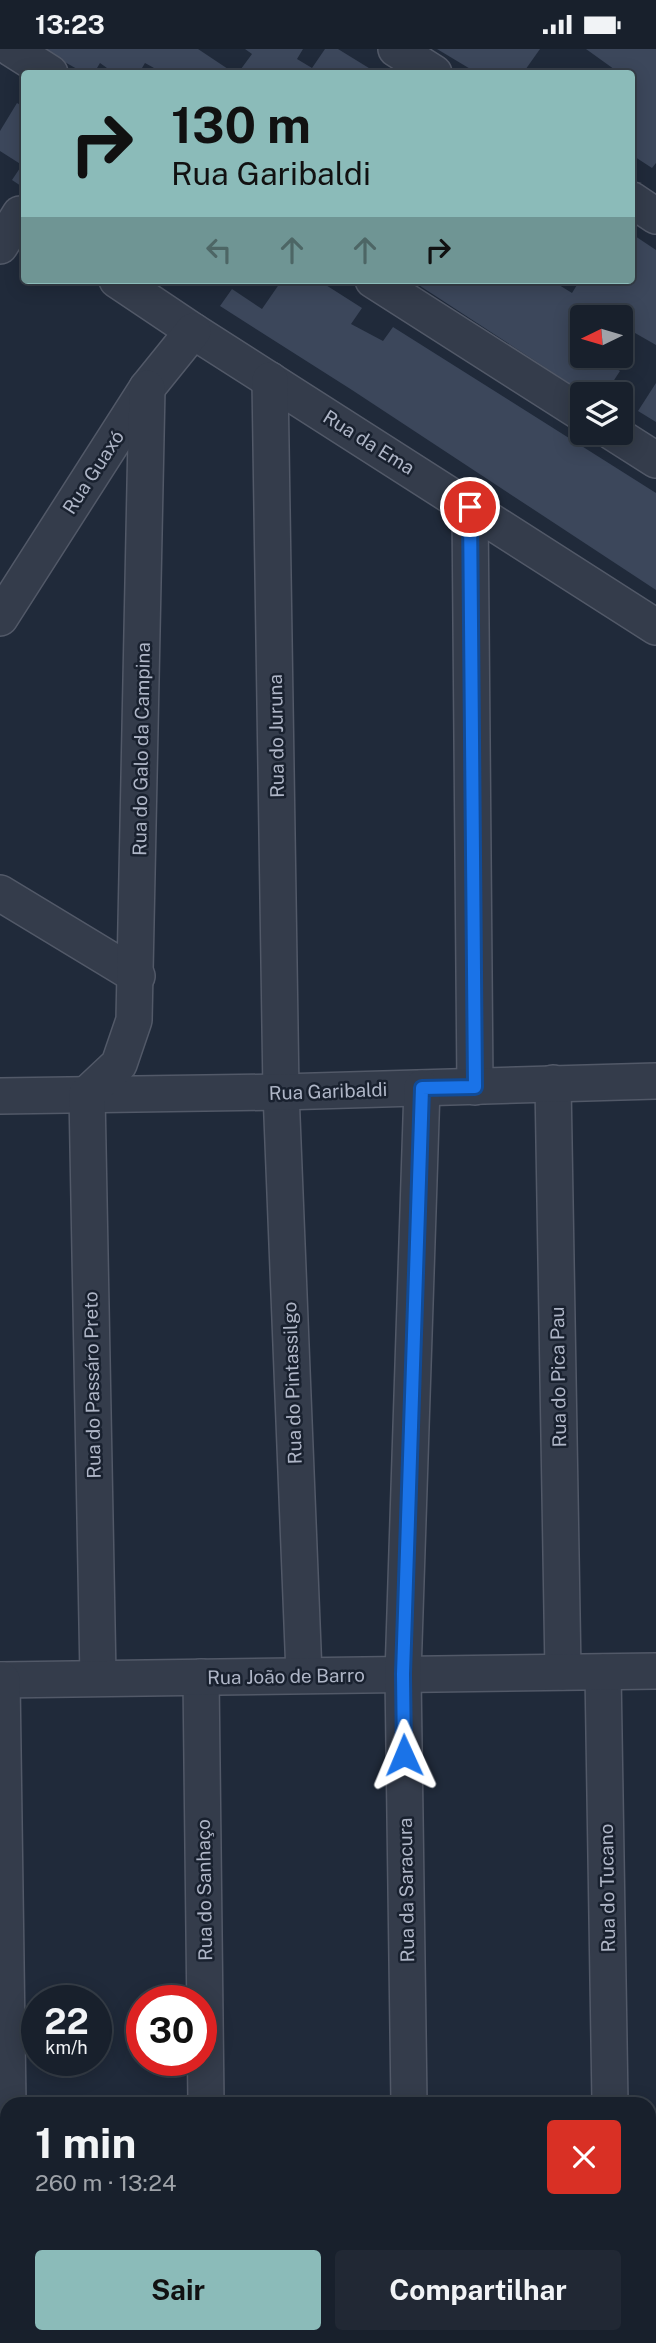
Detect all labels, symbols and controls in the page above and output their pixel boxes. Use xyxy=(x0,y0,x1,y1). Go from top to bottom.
text: 13:23 xyxy=(35,9,105,40)
text: 130 m xyxy=(171,96,311,154)
icon: right xyxy=(56,98,147,189)
text: Rua Garibaldi xyxy=(171,155,371,192)
icon: left xyxy=(200,231,238,269)
icon: ahead xyxy=(273,231,311,269)
icon: ahead xyxy=(346,231,384,269)
icon: right xyxy=(419,231,457,269)
north arrow xyxy=(570,305,634,367)
map controls xyxy=(570,305,633,445)
button: layers xyxy=(570,382,633,445)
street label: Rua da Ema xyxy=(319,405,419,479)
street label: Rua Guaxó xyxy=(58,426,128,518)
pin xyxy=(440,477,500,537)
icon: arrive xyxy=(451,488,489,526)
street label: Rua do Galo da Campina xyxy=(128,642,154,856)
street label: Rua do Juruna xyxy=(264,674,288,798)
street label: Rua Garibaldi xyxy=(268,1078,388,1104)
street label: Rua do Passáro Preto xyxy=(79,1291,105,1479)
street label: Rua do Pintassilgo xyxy=(278,1301,306,1465)
street label: Rua do Pica Pau xyxy=(546,1306,570,1448)
street label: Rua João de Barro xyxy=(207,1664,365,1688)
position arrow xyxy=(367,1718,441,1792)
street label: Rua da Saracura xyxy=(394,1817,418,1963)
street label: Rua do Sanhaço xyxy=(192,1819,216,1961)
street label: Rua do Tucano xyxy=(595,1823,619,1953)
speed limit sign: 30 xyxy=(126,1985,217,2076)
text: 22 xyxy=(44,2001,89,2042)
text: km/h xyxy=(45,2037,88,2058)
text: 1 min xyxy=(35,2118,136,2167)
button: close xyxy=(547,2120,621,2194)
text: 260 m · 13:24 xyxy=(35,2169,176,2196)
button: Sair xyxy=(35,2250,321,2330)
button: Compartilhar xyxy=(335,2250,621,2330)

